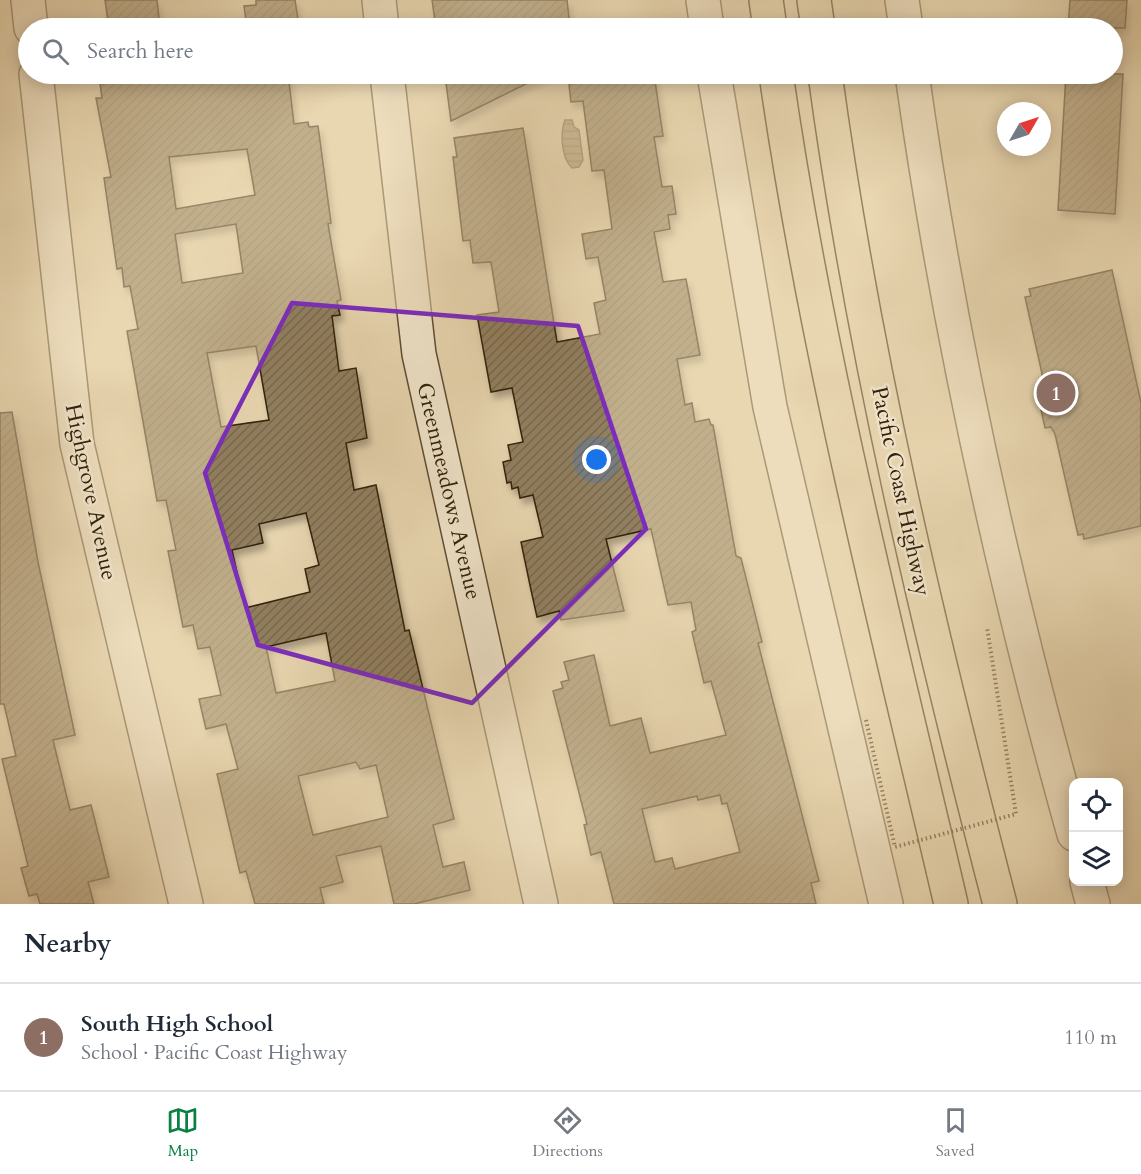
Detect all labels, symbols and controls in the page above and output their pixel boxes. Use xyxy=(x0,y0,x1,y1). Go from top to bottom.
search box xyxy=(18,18,1123,84)
icon: search xyxy=(39,35,72,68)
text: Search here xyxy=(87,36,194,66)
north arrow xyxy=(997,102,1051,156)
pin: 1 xyxy=(1036,370,1076,416)
street label: Greenmeadows Avenue xyxy=(409,380,489,602)
street label: Pacific Coast Highway xyxy=(864,384,938,599)
street label: Highgrove Avenue xyxy=(58,401,124,583)
your location xyxy=(582,445,611,474)
map controls xyxy=(1069,778,1123,886)
button: locate xyxy=(1069,778,1123,832)
button: layers xyxy=(1069,832,1123,886)
text: Nearby xyxy=(24,926,112,961)
text: South High School xyxy=(81,1009,273,1039)
text: 1 xyxy=(38,1024,49,1051)
text: 110 m xyxy=(1064,1024,1117,1051)
text: School · Pacific Coast Highway xyxy=(81,1039,348,1066)
tab: Map xyxy=(166,1104,199,1162)
tab: Directions xyxy=(532,1104,603,1162)
tab: Saved xyxy=(936,1104,975,1162)

